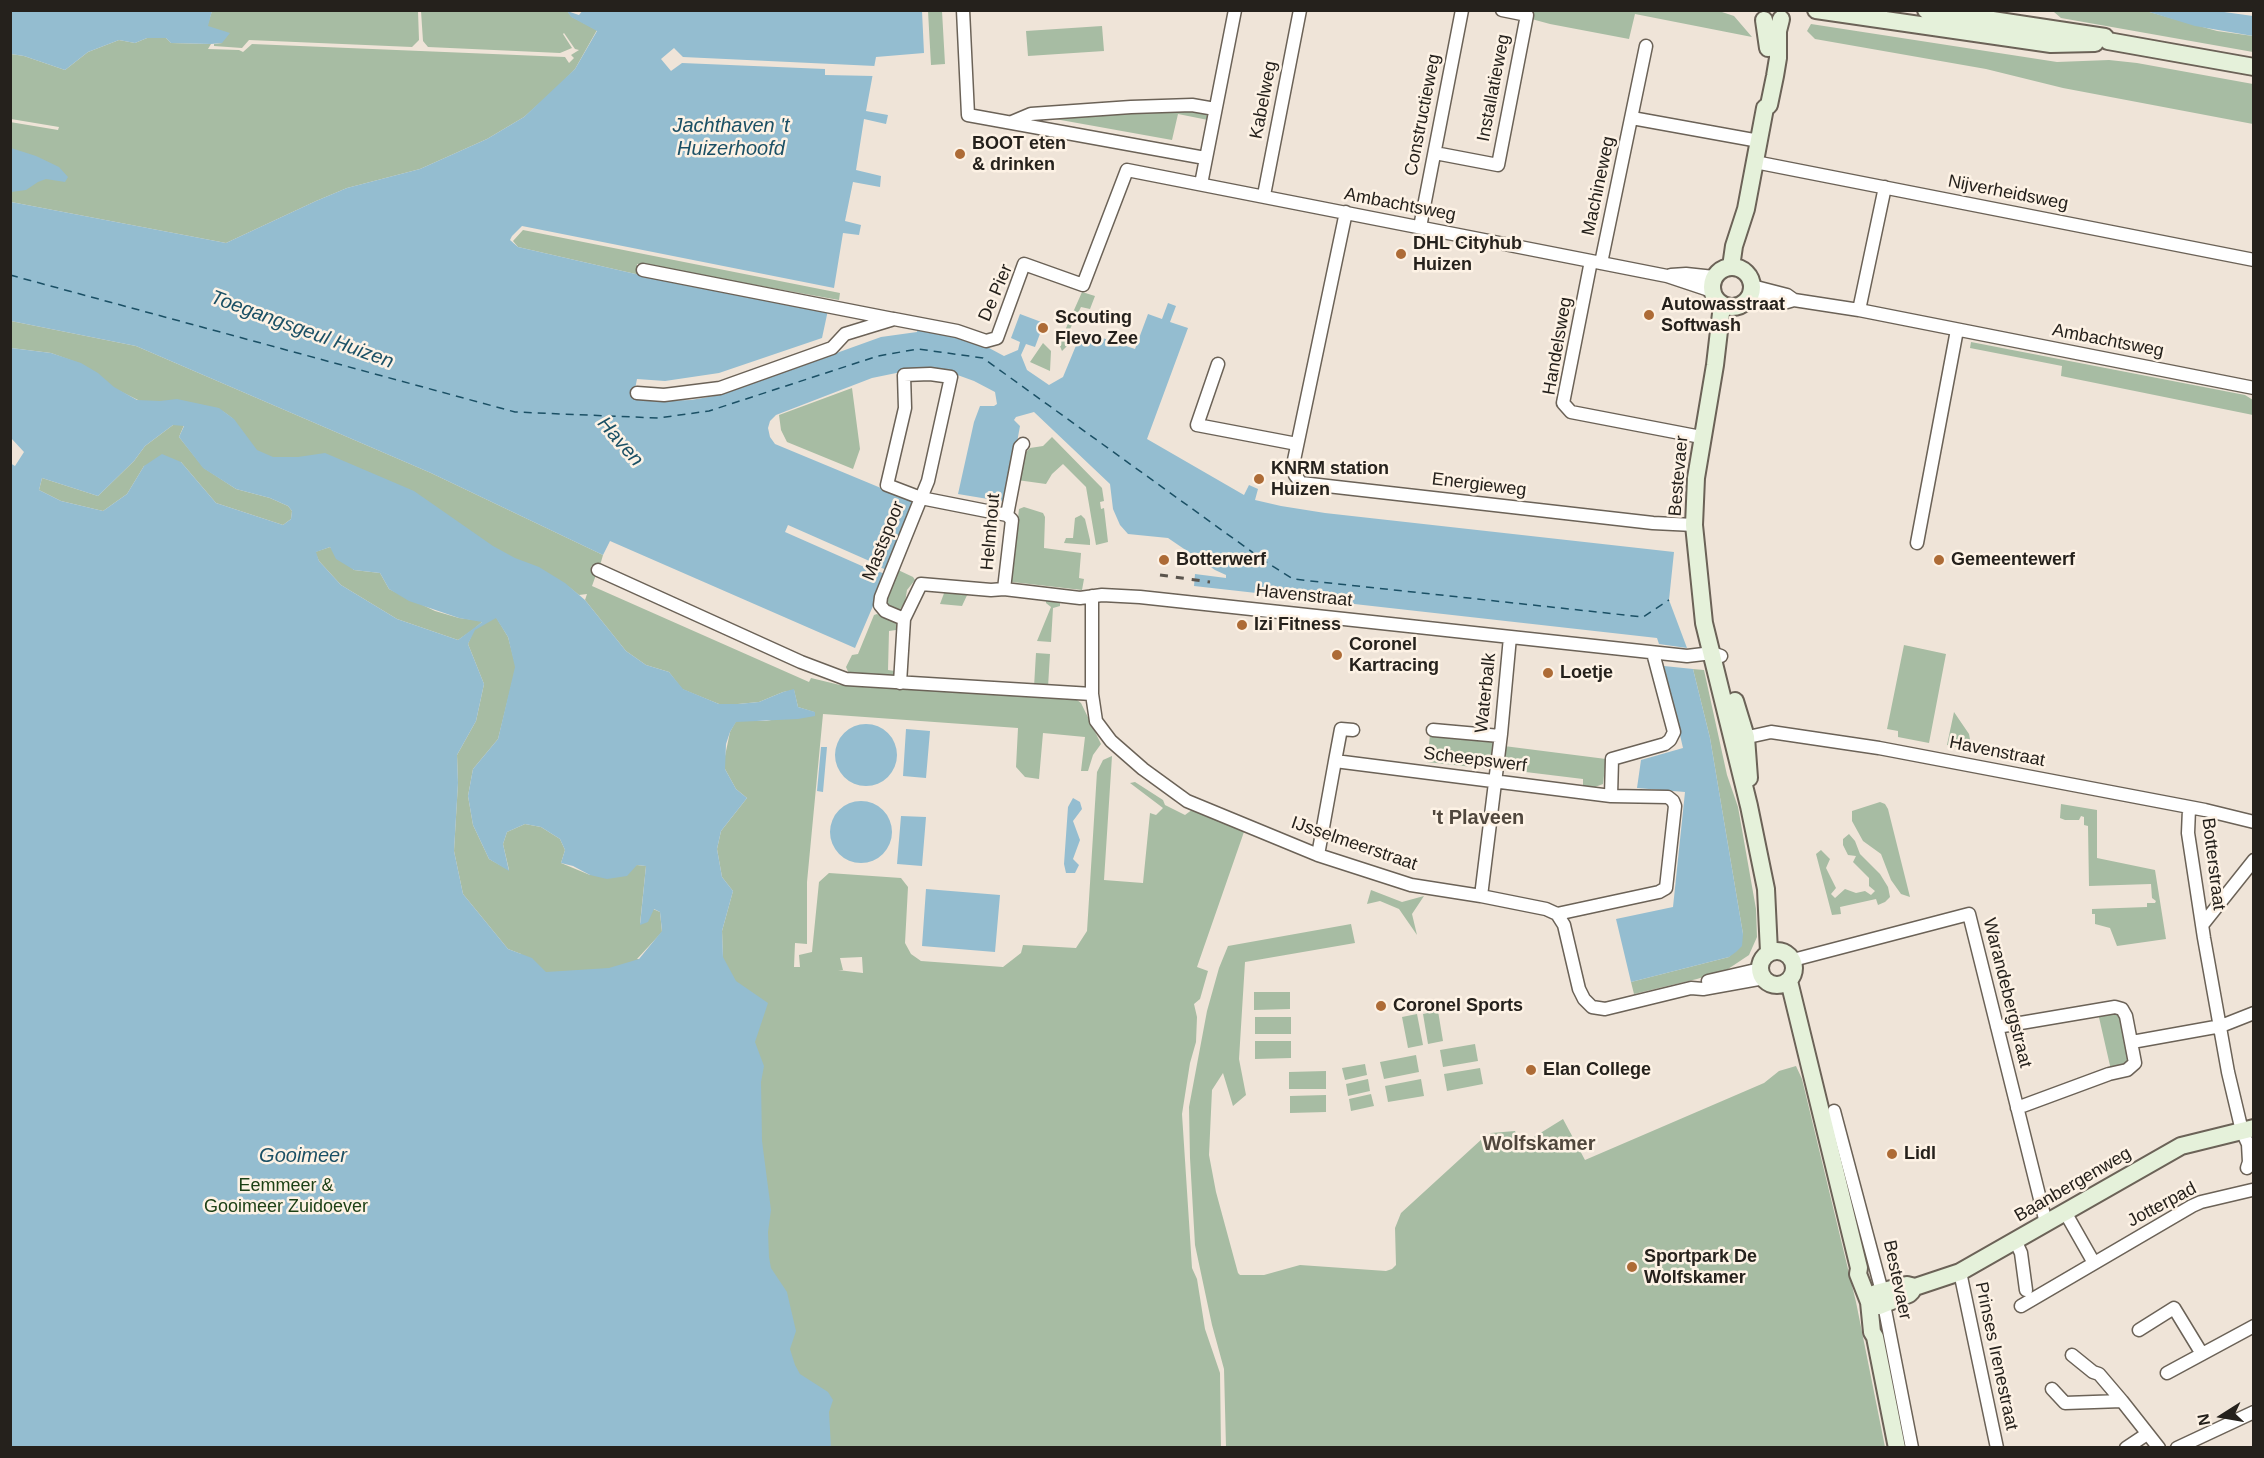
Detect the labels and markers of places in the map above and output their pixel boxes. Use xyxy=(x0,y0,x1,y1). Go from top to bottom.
place label: BOOT eten & drinken xyxy=(972,133,1066,176)
marker: BOOT eten & drinken xyxy=(953,147,967,161)
place label: DHL Cityhub Huizen xyxy=(1413,233,1522,276)
marker: DHL Cityhub Huizen xyxy=(1394,247,1408,261)
place label: Autowasstraat Softwash xyxy=(1661,294,1785,336)
place label: Scouting Flevo Zee xyxy=(1055,307,1138,350)
marker: Autowasstraat Softwash xyxy=(1642,308,1656,322)
marker: Scouting Flevo Zee xyxy=(1036,321,1050,335)
place label: KNRM station Huizen xyxy=(1271,458,1389,500)
marker: KNRM station Huizen xyxy=(1252,472,1266,486)
place label: Botterwerf xyxy=(1176,549,1266,571)
place label: Gemeentewerf xyxy=(1951,549,2075,571)
marker: Botterwerf xyxy=(1157,553,1171,567)
marker: Gemeentewerf xyxy=(1932,553,1946,567)
place label: Izi Fitness xyxy=(1254,614,1341,636)
marker: Izi Fitness xyxy=(1235,618,1249,632)
place label: Coronel Kartracing xyxy=(1349,634,1439,676)
marker: Coronel Kartracing xyxy=(1330,648,1344,662)
place label: Loetje xyxy=(1560,662,1613,684)
marker: Loetje xyxy=(1541,666,1555,680)
place label: Coronel Sports xyxy=(1393,995,1523,1017)
marker: Coronel Sports xyxy=(1374,999,1388,1013)
place label: Elan College xyxy=(1543,1059,1651,1081)
marker: Elan College xyxy=(1524,1063,1538,1077)
place label: Lidl xyxy=(1904,1143,1936,1165)
marker: Lidl xyxy=(1885,1147,1899,1161)
place label: Sportpark De Wolfskamer xyxy=(1644,1246,1757,1288)
marker: Sportpark De Wolfskamer xyxy=(1625,1260,1639,1274)

